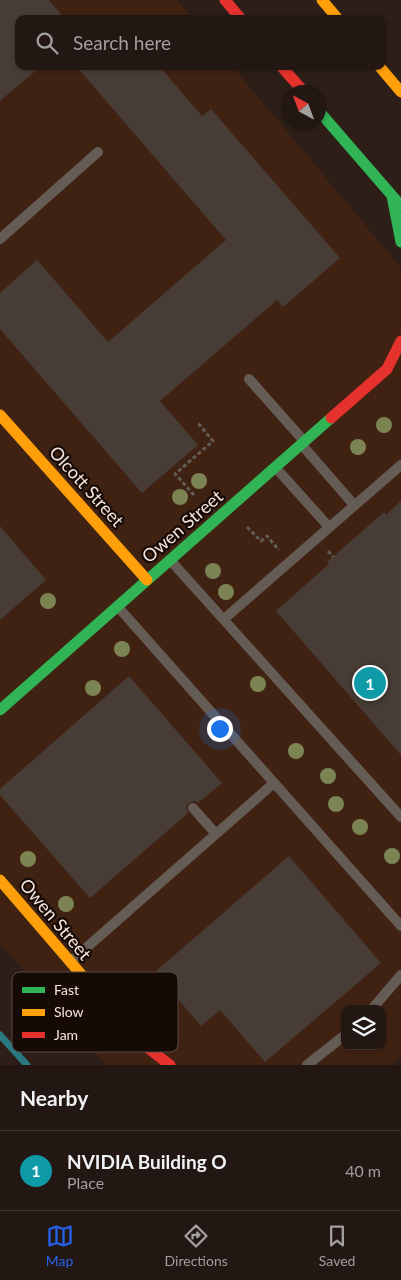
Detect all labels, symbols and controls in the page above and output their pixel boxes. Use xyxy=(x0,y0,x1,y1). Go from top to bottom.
search box xyxy=(15,15,386,70)
icon: search xyxy=(33,29,61,57)
text: Search here xyxy=(73,31,171,54)
north arrow xyxy=(281,85,326,130)
street label: Olcott Street xyxy=(45,441,129,531)
street label: Owen Street xyxy=(137,485,227,567)
pin: 1 xyxy=(354,664,386,702)
your location xyxy=(207,716,233,742)
street label: Owen Street xyxy=(15,874,97,965)
legend xyxy=(12,972,178,1052)
text: Fast xyxy=(54,981,79,998)
text: Slow xyxy=(54,1003,84,1020)
map controls xyxy=(341,1005,386,1050)
button: layers xyxy=(341,1005,386,1050)
text: Jam xyxy=(54,1026,78,1043)
text: Nearby xyxy=(20,1085,88,1110)
text: NVIDIA Building O xyxy=(67,1150,227,1173)
text: 1 xyxy=(31,1161,41,1180)
text: 40 m xyxy=(345,1161,381,1180)
text: Place xyxy=(67,1173,104,1192)
tab: Map xyxy=(46,1222,74,1269)
tab: Directions xyxy=(165,1222,228,1269)
tab: Saved xyxy=(319,1222,355,1269)

